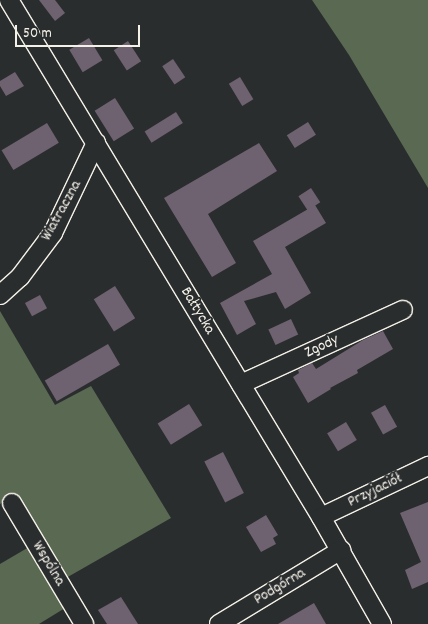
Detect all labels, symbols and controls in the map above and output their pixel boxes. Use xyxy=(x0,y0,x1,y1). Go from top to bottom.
scale bar xyxy=(18,15,142,47)
text: 50 m xyxy=(23,23,52,45)
street label: Wiatraczna xyxy=(38,177,86,245)
street label: Bałtycka xyxy=(175,284,219,338)
street label: Zgody xyxy=(302,331,342,363)
street label: Przyjaciół xyxy=(345,470,405,512)
street label: Wspólna xyxy=(27,538,69,590)
street label: Podgórna xyxy=(251,564,309,610)

